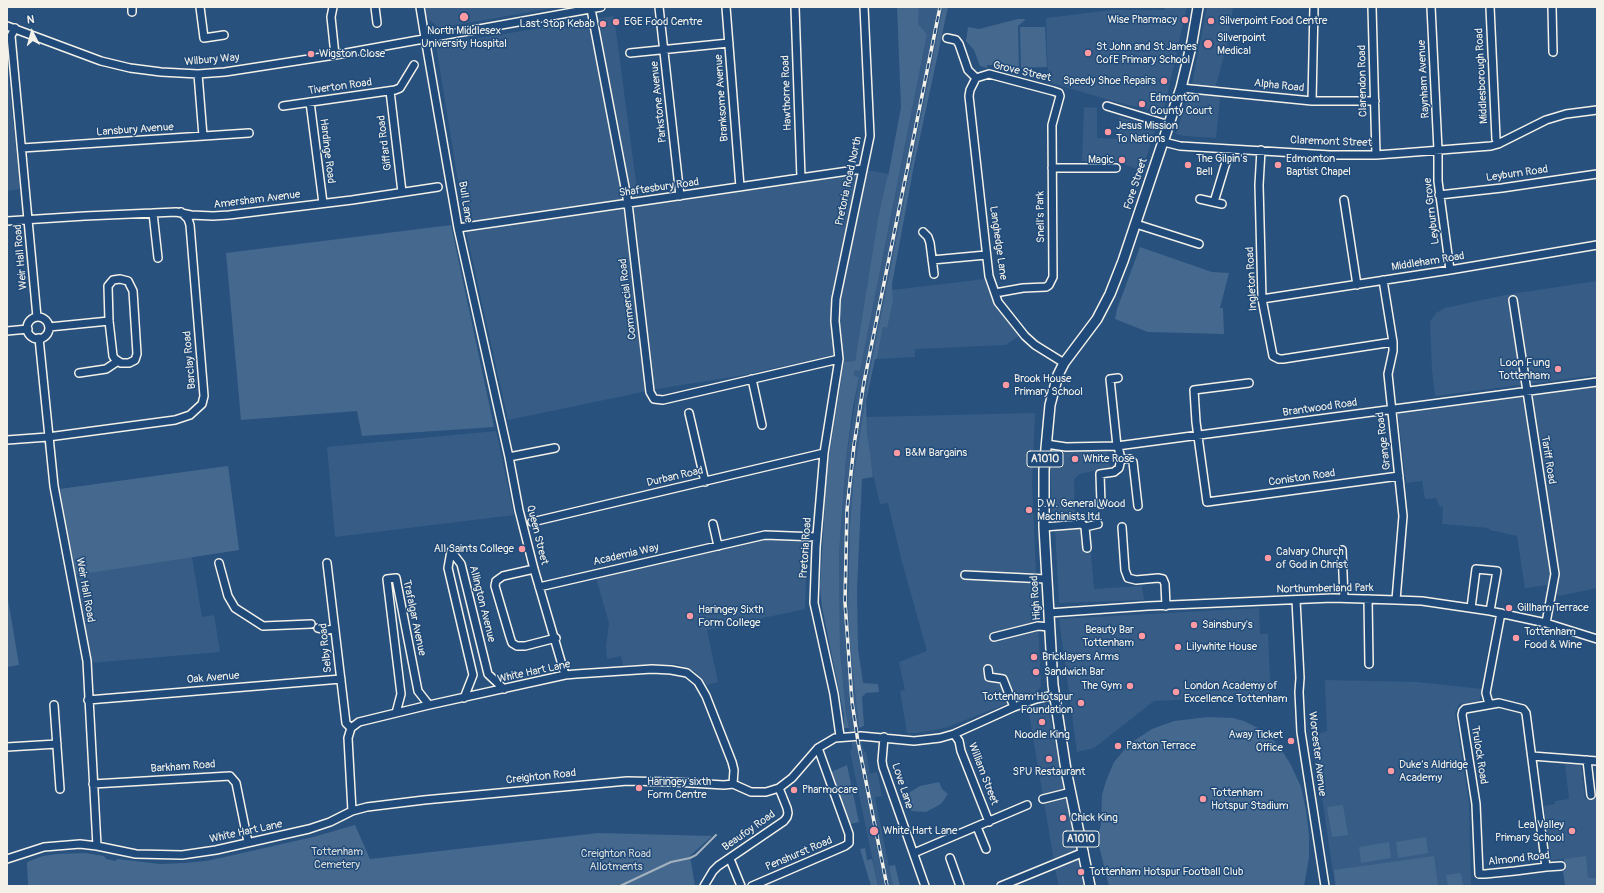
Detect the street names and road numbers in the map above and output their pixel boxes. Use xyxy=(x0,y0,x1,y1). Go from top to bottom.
street label: Middlesborough Road xyxy=(1473,28,1491,124)
street label: Raynham Avenue xyxy=(1415,39,1433,119)
street label: Clarendon Road xyxy=(1356,45,1370,117)
street label: Wilbury Way xyxy=(184,51,240,69)
street label: Branksome Avenue xyxy=(712,54,732,142)
street label: Hawthorne Road xyxy=(779,55,795,131)
street label: Grove Street xyxy=(992,59,1052,85)
street label: Parkstone Avenue xyxy=(648,60,670,144)
street label: Tiverton Road xyxy=(307,76,373,98)
street label: Alpha Road xyxy=(1253,77,1305,95)
street label: Giffard Road xyxy=(375,114,395,172)
street label: Hardinge Road xyxy=(316,118,338,184)
street label: Lansbury Avenue xyxy=(96,121,174,139)
street label: Claremont Street xyxy=(1290,134,1372,150)
street label: Pretoria Road North xyxy=(833,135,865,227)
street label: Fore Street xyxy=(1121,157,1151,211)
street label: Leyburn Road xyxy=(1485,163,1549,185)
street label: Shaftesbury Road xyxy=(618,176,700,200)
street label: Leyburn Grove xyxy=(1421,177,1443,245)
street label: Bull Lane xyxy=(455,180,475,224)
street label: Amersham Avenue xyxy=(213,188,301,212)
street label: Snell's Park xyxy=(1034,191,1048,243)
street label: Langhedge Lane xyxy=(986,205,1010,281)
street label: Weir Hall Road xyxy=(12,224,30,290)
street label: Ingleton Road xyxy=(1244,246,1260,312)
street label: Middleham Road xyxy=(1390,250,1466,274)
street label: Commercial Road xyxy=(616,258,640,340)
street label: Barclay Road xyxy=(181,330,199,390)
street label: Brantwood Road xyxy=(1282,396,1358,420)
street label: Grange Road xyxy=(1374,411,1394,471)
street label: Tariff Road xyxy=(1538,435,1558,485)
road number: A1010 xyxy=(1027,451,1063,467)
street label: Durban Road xyxy=(645,464,705,490)
street label: Coniston Road xyxy=(1268,467,1336,489)
street label: Queen Street xyxy=(523,504,551,566)
street label: Pretoria Road xyxy=(797,517,815,579)
street label: Academia Way xyxy=(592,541,660,569)
street label: Weir Hall Road xyxy=(73,557,97,623)
street label: Allington Avenue xyxy=(466,564,498,644)
street label: High Road xyxy=(1028,575,1044,621)
street label: Trafalgar Avenue xyxy=(400,579,428,657)
street label: Northumberland Park xyxy=(1276,582,1374,596)
street label: Selby Road xyxy=(317,623,335,673)
street label: White Hart Lane xyxy=(496,658,572,686)
street label: Oak Avenue xyxy=(186,669,240,687)
street label: Worcester Avenue xyxy=(1305,711,1329,797)
street label: Trulock Road xyxy=(1468,725,1490,785)
street label: William Street xyxy=(965,741,1001,807)
street label: Barkham Road xyxy=(150,758,216,776)
street label: Love Lane xyxy=(888,761,916,811)
street label: Creighton Road xyxy=(505,767,577,787)
street label: Beaufoy Road xyxy=(720,808,778,854)
street label: White Hart Lane xyxy=(208,818,284,846)
road number: A1010 xyxy=(1063,831,1099,847)
street label: Penshurst Road xyxy=(764,834,834,874)
street label: Almond Road xyxy=(1487,849,1551,869)

